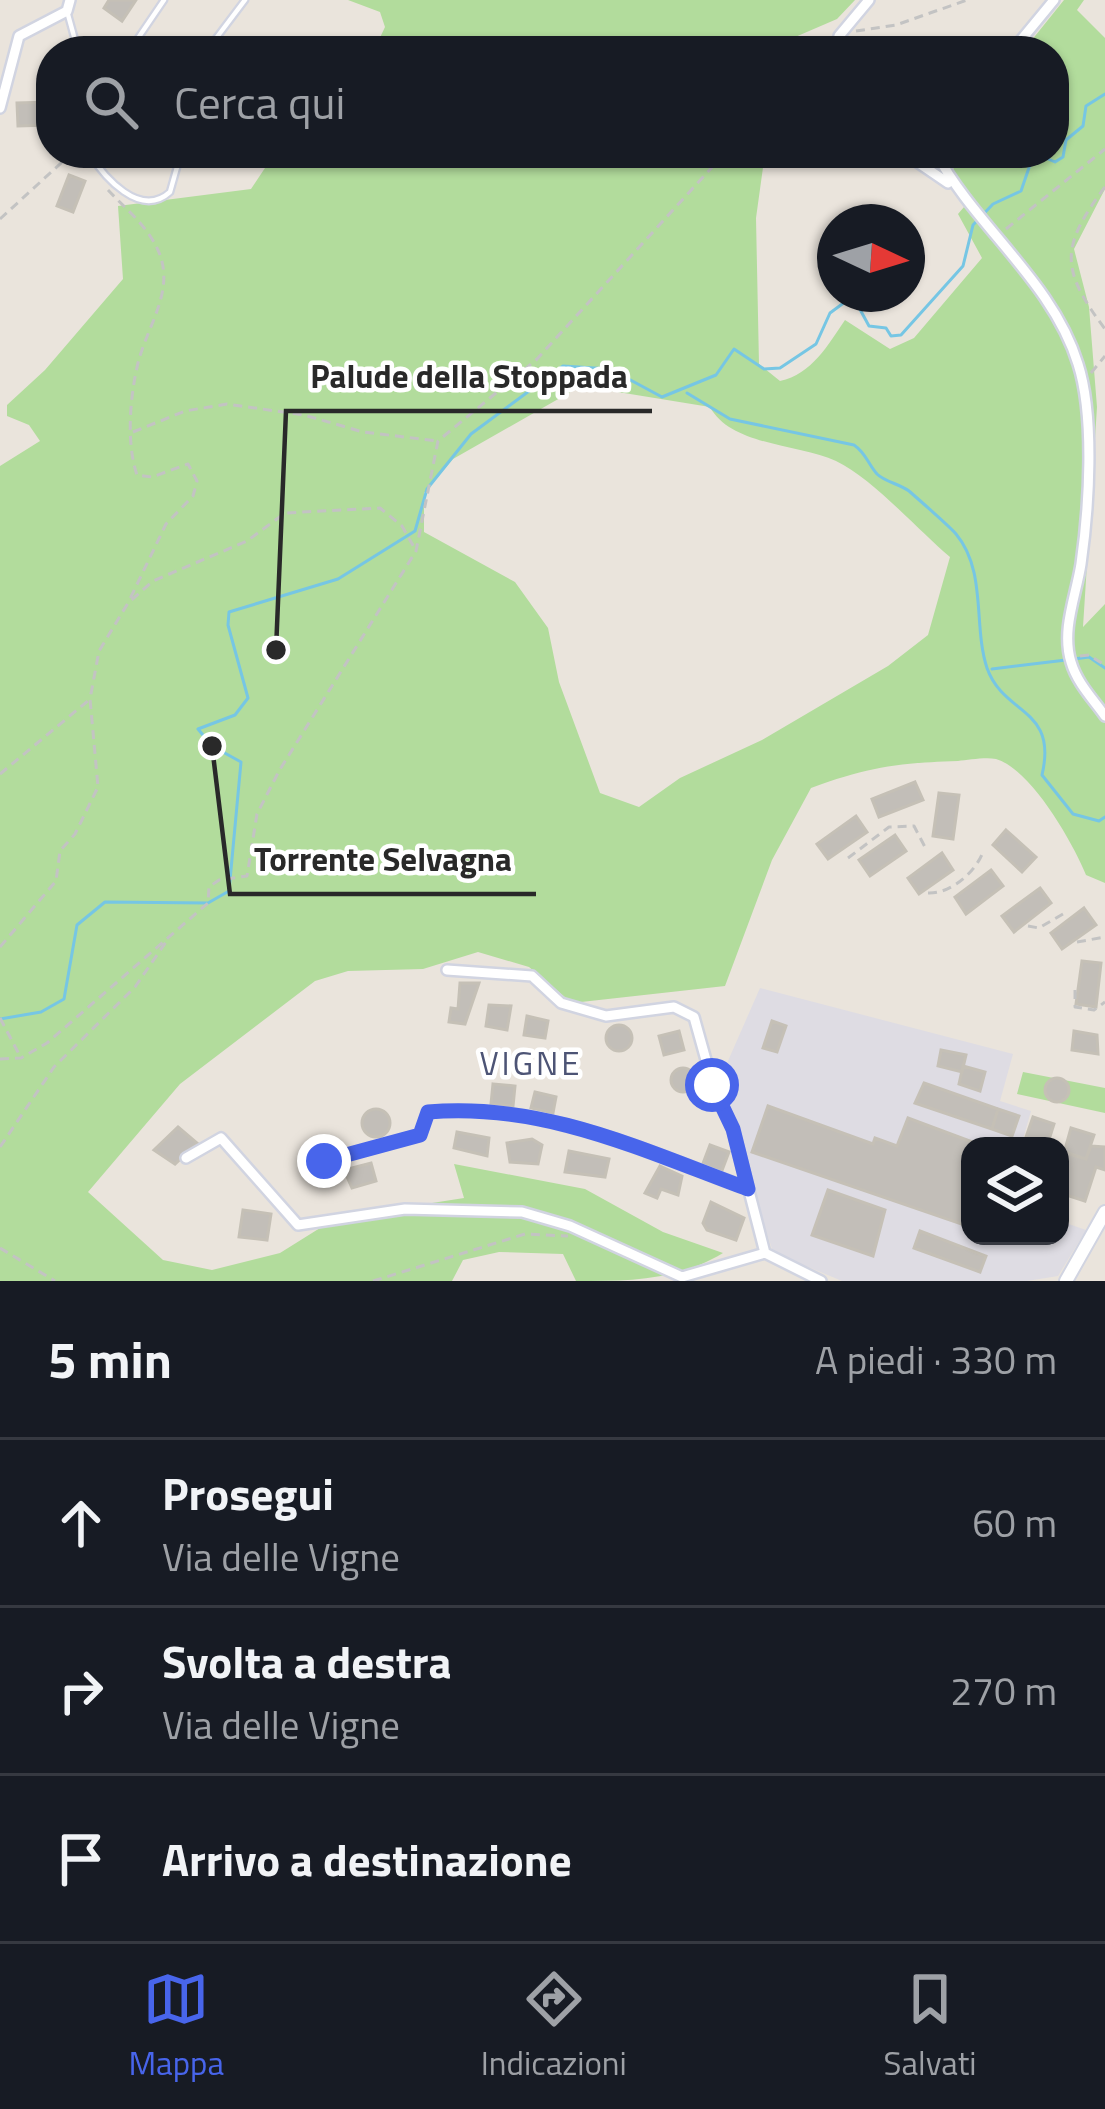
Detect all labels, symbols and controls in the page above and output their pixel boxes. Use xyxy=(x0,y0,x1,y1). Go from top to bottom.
search box xyxy=(36,36,1069,168)
text: Cerca qui xyxy=(174,68,345,136)
icon: search xyxy=(78,69,144,135)
north arrow xyxy=(817,204,925,312)
callout: Palude della Stoppada xyxy=(286,342,652,411)
text: Palude della Stoppada xyxy=(310,351,628,401)
callout: Torrente Selvagna xyxy=(230,825,536,894)
text: Torrente Selvagna xyxy=(254,834,512,884)
district label: VIGNE xyxy=(479,1038,583,1088)
route start xyxy=(685,1058,739,1112)
route end xyxy=(297,1134,351,1188)
map controls xyxy=(961,1137,1069,1245)
button: layers xyxy=(961,1137,1069,1245)
text: 5 min xyxy=(48,1320,172,1398)
text: A piedi · 330 m xyxy=(815,1330,1057,1389)
text: Prosegui xyxy=(162,1459,334,1527)
icon: ahead xyxy=(48,1490,114,1556)
text: 60 m xyxy=(972,1493,1057,1552)
text: Via delle Vigne xyxy=(162,1527,400,1586)
text: Svolta a destra xyxy=(162,1627,452,1695)
icon: right xyxy=(48,1658,114,1724)
text: 270 m xyxy=(950,1661,1057,1720)
text: Via delle Vigne xyxy=(162,1695,400,1754)
text: Arrivo a destinazione xyxy=(162,1825,572,1893)
icon: arrive xyxy=(48,1826,114,1892)
tab: Mappa xyxy=(128,1966,224,2088)
tab: Indicazioni xyxy=(481,1966,627,2088)
tab: Salvati xyxy=(884,1966,977,2088)

